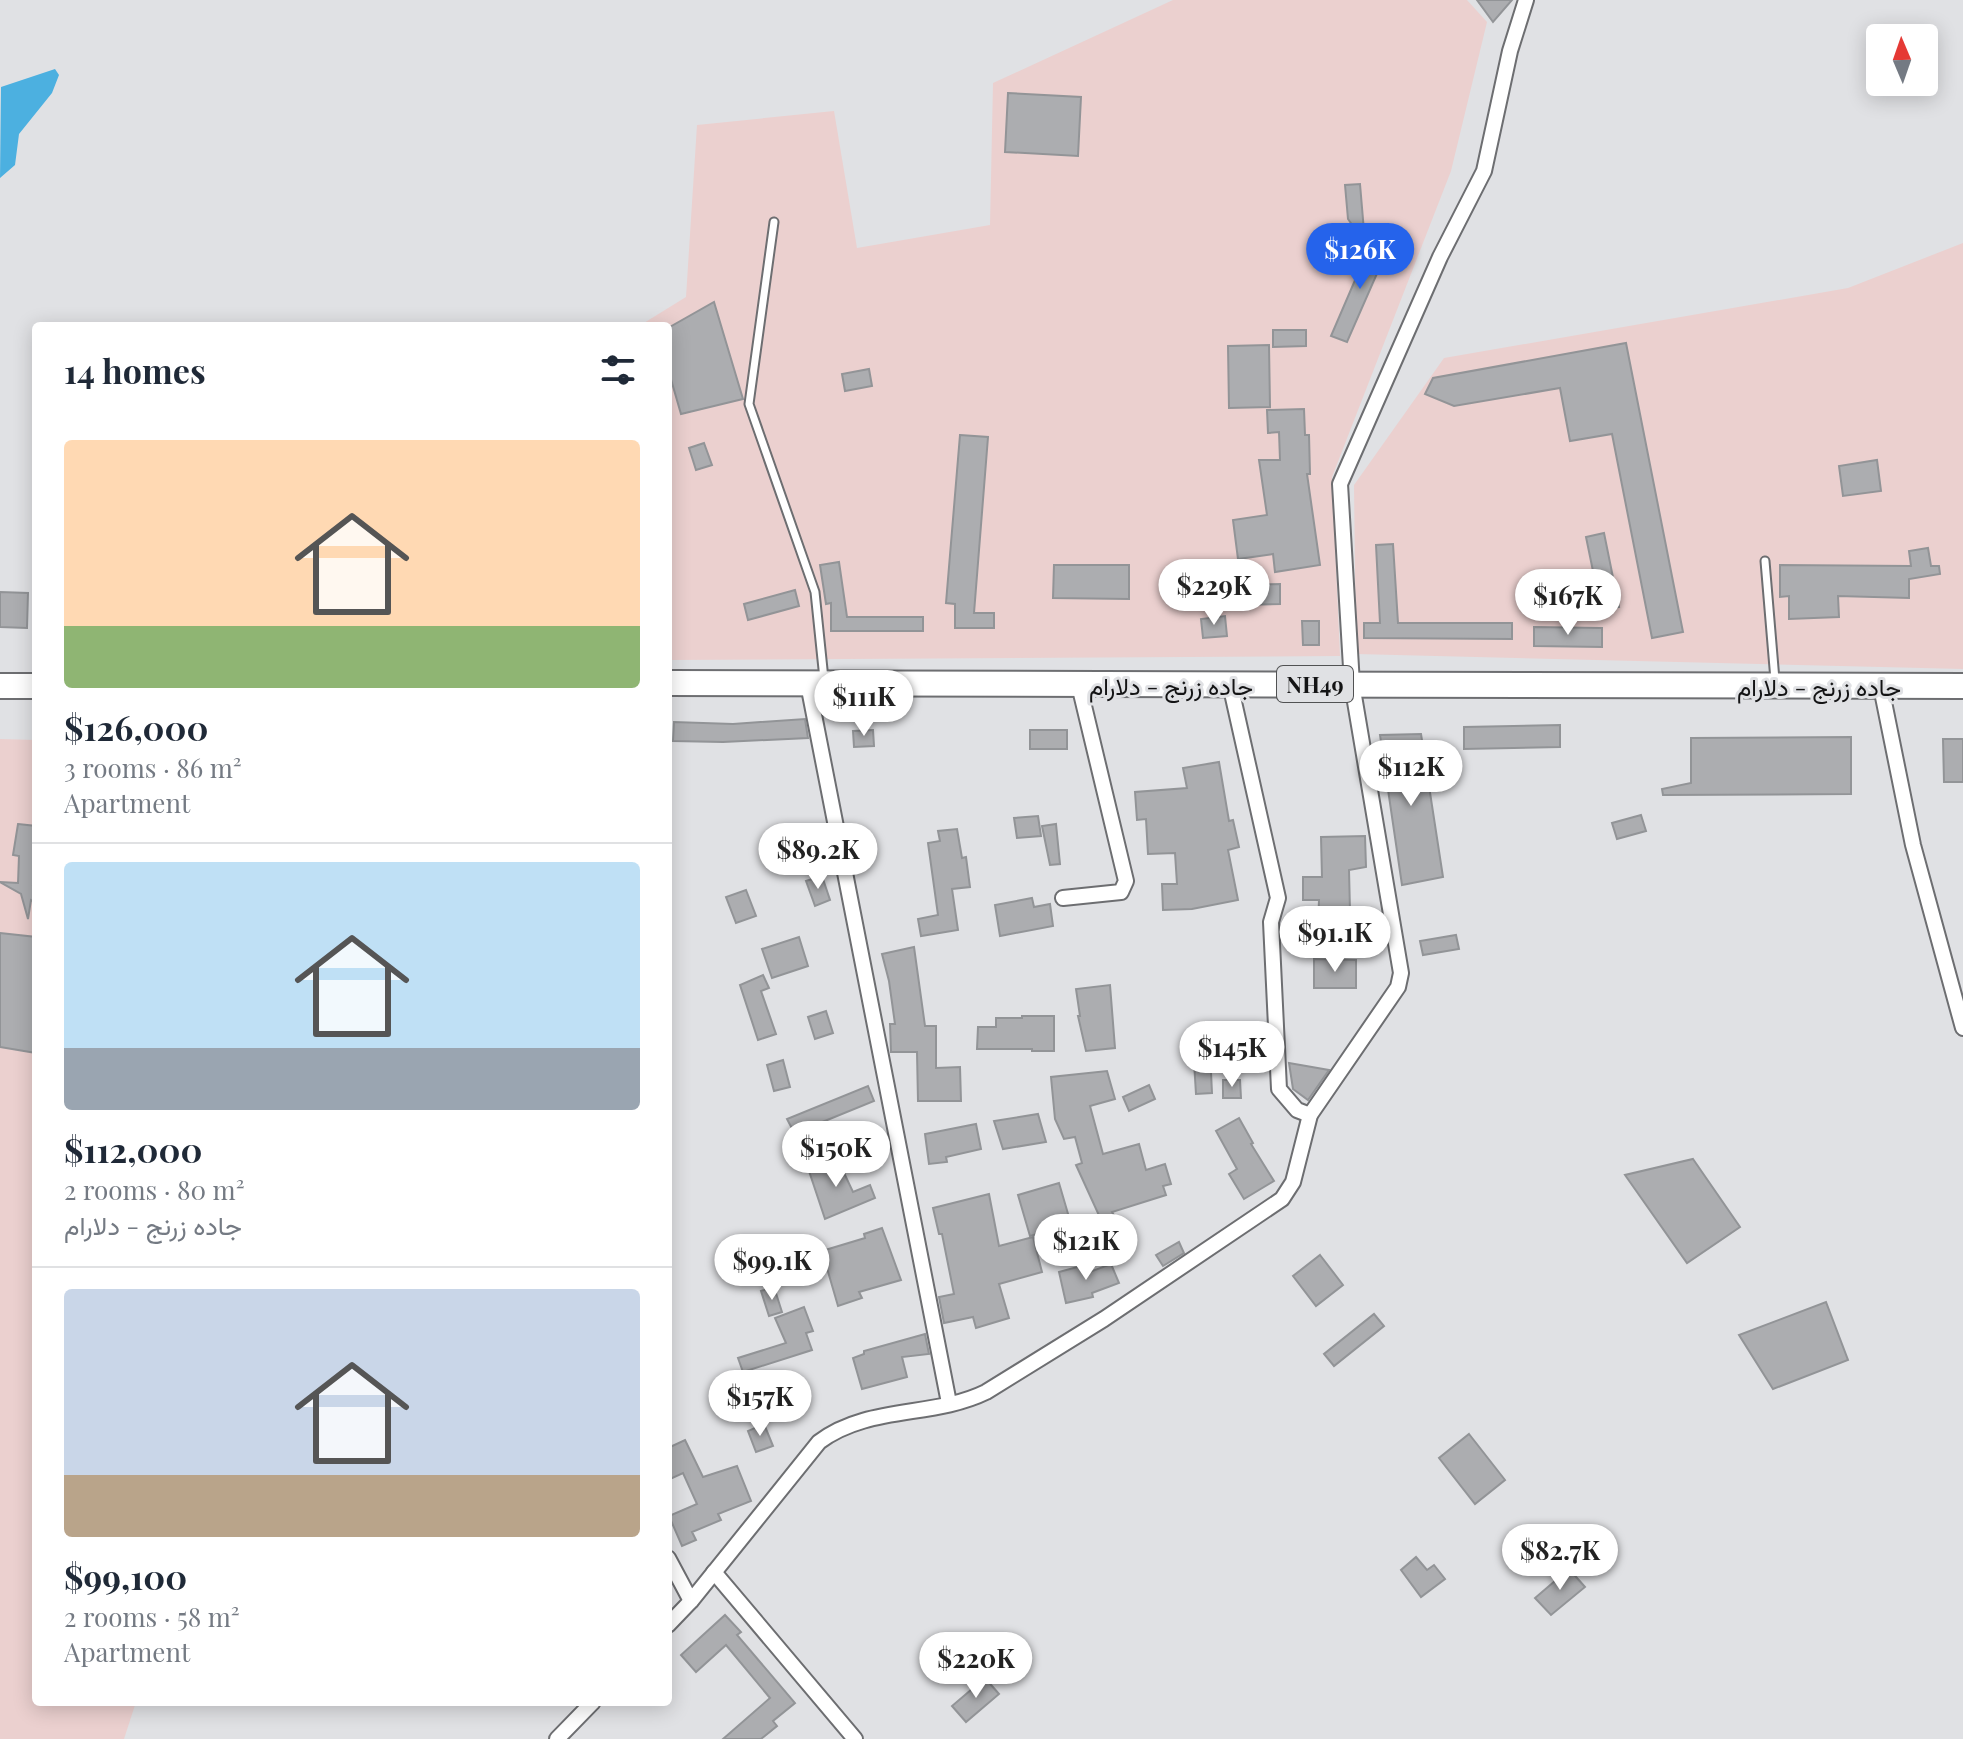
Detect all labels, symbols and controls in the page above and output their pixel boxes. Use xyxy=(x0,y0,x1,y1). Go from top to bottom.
north arrow xyxy=(1866,24,1938,96)
map controls xyxy=(1866,24,1938,96)
pin: $126K xyxy=(1304,223,1416,291)
text: $126K xyxy=(1324,231,1396,266)
text: 14 homes xyxy=(64,347,206,393)
icon: filters xyxy=(596,348,640,392)
icon: home xyxy=(280,492,424,636)
pin: $229K xyxy=(1158,559,1270,627)
text: $229K xyxy=(1176,567,1252,602)
pin: $167K xyxy=(1512,569,1624,637)
text: $167K xyxy=(1533,577,1603,612)
road number: NH49 xyxy=(1277,666,1353,702)
street label: جاده زرنج - دلارام xyxy=(1089,669,1253,704)
pin: $111K xyxy=(808,670,920,738)
street label: جاده زرنج - دلارام xyxy=(1737,670,1901,705)
text: $111K xyxy=(832,678,896,713)
text: $126,000 xyxy=(64,704,208,750)
pin: $112K xyxy=(1355,740,1467,808)
text: $112K xyxy=(1377,748,1445,783)
text: 3 rooms · 86 m² xyxy=(64,750,242,785)
text: Apartment xyxy=(64,785,190,820)
pin: $89.2K xyxy=(753,823,883,891)
text: $89.2K xyxy=(776,831,860,866)
pin: $91.1K xyxy=(1270,906,1400,974)
icon: home xyxy=(280,914,424,1058)
text: $91.1K xyxy=(1298,914,1372,949)
pin: $145K xyxy=(1176,1021,1288,1089)
text: $145K xyxy=(1197,1029,1267,1064)
pin: $150K xyxy=(780,1121,892,1189)
text: $112,000 xyxy=(64,1126,202,1172)
text: $150K xyxy=(800,1129,872,1164)
text: 2 rooms · 80 m² xyxy=(64,1172,244,1207)
text: جاده زرنج - دلارام xyxy=(64,1207,242,1242)
pin: $121K xyxy=(1030,1214,1142,1282)
text: $121K xyxy=(1052,1222,1120,1257)
pin: $99.1K xyxy=(707,1234,837,1302)
text: $99.1K xyxy=(732,1242,812,1277)
icon: home xyxy=(280,1341,424,1485)
pin: $157K xyxy=(704,1370,816,1438)
text: $157K xyxy=(727,1378,793,1413)
pin: $82.7K xyxy=(1495,1524,1625,1592)
text: $82.7K xyxy=(1520,1532,1600,1567)
text: $99,100 xyxy=(64,1553,187,1599)
text: 2 rooms · 58 m² xyxy=(64,1599,240,1634)
pin: $220K xyxy=(920,1632,1032,1700)
text: Apartment xyxy=(64,1634,190,1669)
text: $220K xyxy=(937,1640,1015,1675)

